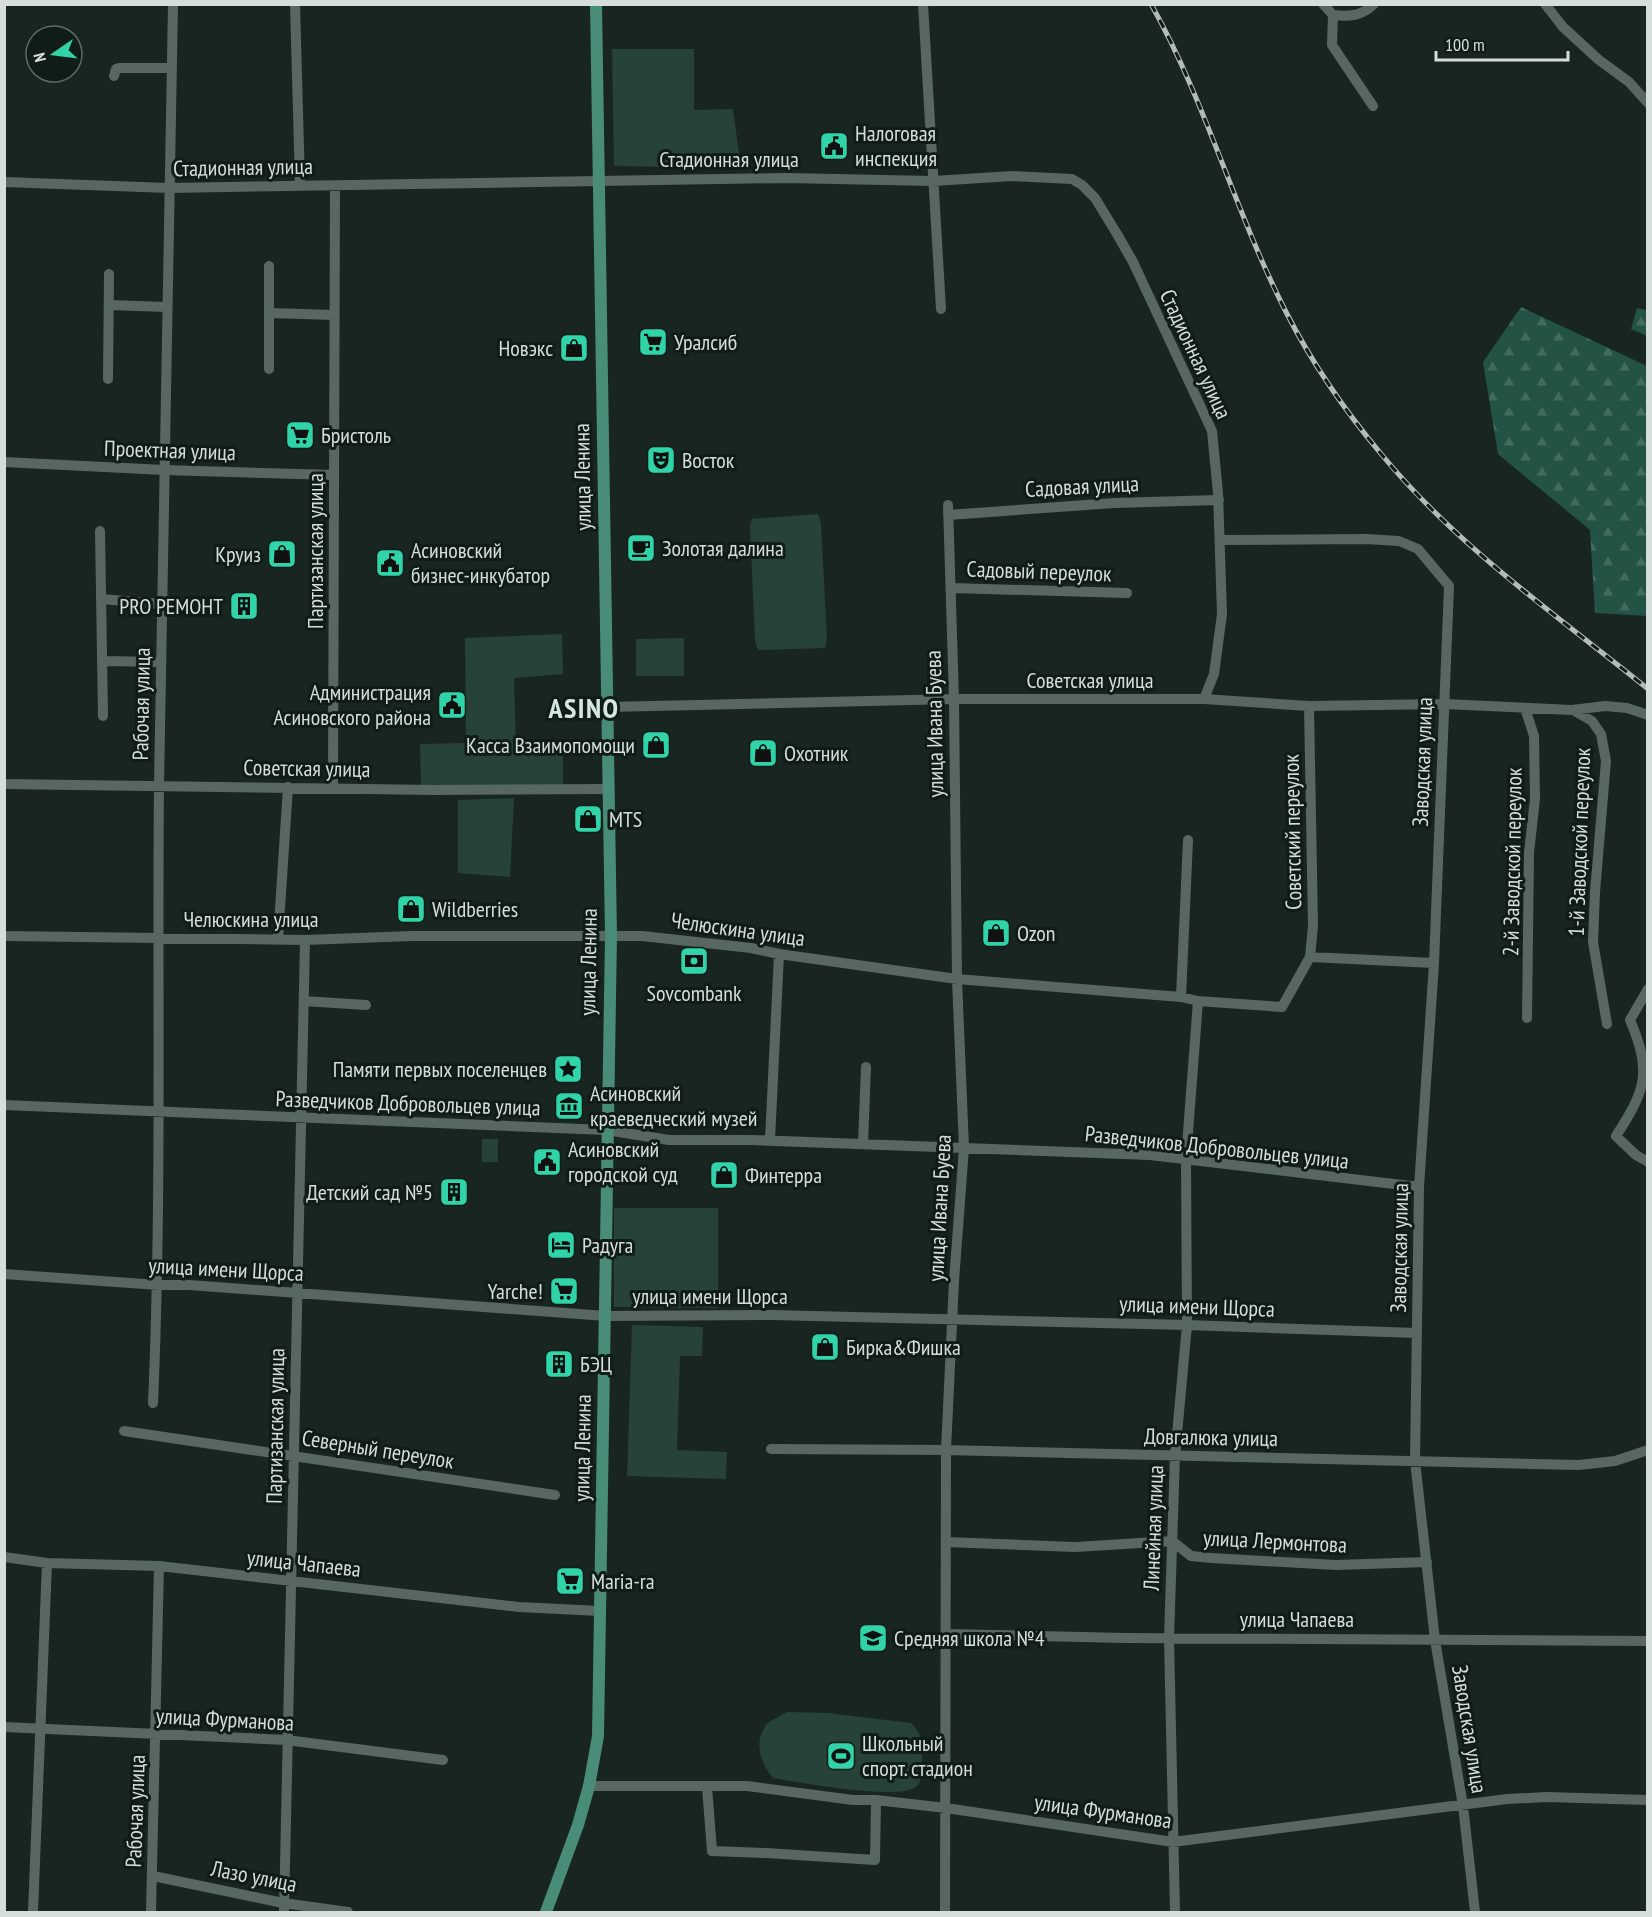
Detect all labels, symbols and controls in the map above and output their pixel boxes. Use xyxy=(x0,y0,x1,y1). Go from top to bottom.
north arrow xyxy=(24,24,84,84)
scale bar xyxy=(1436,24,1568,62)
text: 100 m xyxy=(1445,33,1485,56)
text: N xyxy=(29,51,50,64)
place label: Налоговая инспекция xyxy=(855,119,937,172)
public building icon: Налоговая инспекция xyxy=(818,130,850,162)
street label: Стадионная улица xyxy=(659,145,799,173)
street label: Стадионная улица xyxy=(173,152,313,182)
street label: Стадионная улица xyxy=(1154,285,1238,423)
supermarket icon: Уралсиб xyxy=(637,326,669,358)
place label: Уралсиб xyxy=(674,328,737,356)
shop icon: Новэкс xyxy=(558,332,590,364)
place label: Новэкс xyxy=(498,334,553,362)
supermarket icon: Бристоль xyxy=(284,419,316,451)
place label: Бристоль xyxy=(321,421,391,449)
street label: улица Ленина xyxy=(567,423,597,531)
street label: Проектная улица xyxy=(104,434,236,466)
theatre icon: Восток xyxy=(645,444,677,476)
place label: Восток xyxy=(682,446,735,474)
street label: Садовая улица xyxy=(1024,469,1140,503)
street label: Партизанская улица xyxy=(301,473,329,629)
cafe icon: Золотая далина xyxy=(625,532,657,564)
place label: Золотая далина xyxy=(662,534,784,562)
place label: Асиновский бизнес-инкубатор xyxy=(411,536,550,589)
shop icon: Круиз xyxy=(266,538,298,570)
place label: Круиз xyxy=(215,540,261,568)
public building icon: Асиновский бизнес-инкубатор xyxy=(374,547,406,579)
street label: Садовый переулок xyxy=(966,554,1112,588)
building icon: PRO РЕМОНТ xyxy=(228,590,260,622)
place label: PRO РЕМОНТ xyxy=(119,592,223,620)
street label: Рабочая улица xyxy=(126,647,156,761)
street label: улица Ивана Буева xyxy=(919,650,949,798)
street label: Советская улица xyxy=(1026,666,1154,694)
place label: Администрация Асиновского района xyxy=(273,678,431,731)
public building icon: Администрация Асиновского района xyxy=(436,689,468,721)
district label: ASINO xyxy=(547,689,620,726)
street label: Заводская улица xyxy=(1406,697,1438,827)
shop icon: Касса Взаимопомощи xyxy=(640,729,672,761)
place label: Касса Взаимопомощи xyxy=(466,731,635,759)
shop icon: Охотник xyxy=(747,737,779,769)
place label: Охотник xyxy=(784,739,849,767)
street label: 1-й Заводской переулок xyxy=(1562,747,1596,937)
street label: Советская улица xyxy=(243,753,371,783)
street label: Советский переулок xyxy=(1277,753,1307,910)
street label: 2-й Заводской переулок xyxy=(1496,767,1528,957)
shop icon: MTS xyxy=(572,803,604,835)
place label: MTS xyxy=(609,805,642,833)
shop icon: Wildberries xyxy=(395,893,427,925)
place label: Wildberries xyxy=(432,895,518,923)
street label: Челюскина улица xyxy=(183,905,319,933)
street label: Челюскина улица xyxy=(669,906,807,952)
street label: улица Ленина xyxy=(573,908,603,1016)
shop icon: Ozon xyxy=(980,917,1012,949)
place label: Ozon xyxy=(1017,919,1056,947)
bank icon: Sovcombank xyxy=(678,945,710,977)
place label: Sovcombank xyxy=(646,979,742,1007)
place icon: Памяти первых поселенцев xyxy=(552,1053,584,1085)
place label: Памяти первых поселенцев xyxy=(333,1055,547,1083)
place label: Асиновский краеведческий музей xyxy=(590,1079,757,1132)
street label: Разведчиков Добровольцев улица xyxy=(275,1084,541,1122)
museum icon: Асиновский краеведческий музей xyxy=(553,1090,585,1122)
street label: Разведчиков Добровольцев улица xyxy=(1084,1119,1350,1175)
street label: улица Ивана Буева xyxy=(921,1134,957,1282)
place label: Асиновский городской суд xyxy=(568,1135,678,1188)
public building icon: Асиновский городской суд xyxy=(531,1146,563,1178)
shop icon: Финтерра xyxy=(708,1159,740,1191)
place label: Финтерра xyxy=(745,1161,822,1189)
building icon: Детский сад №5 xyxy=(438,1176,470,1208)
place label: Детский сад №5 xyxy=(306,1178,433,1206)
street label: Заводская улица xyxy=(1384,1183,1414,1313)
hotel icon: Радуга xyxy=(545,1229,577,1261)
place label: Радуга xyxy=(582,1231,633,1259)
street label: улица имени Щорса xyxy=(148,1251,304,1287)
supermarket icon: Yarche! xyxy=(548,1275,580,1307)
place label: Yarche! xyxy=(487,1277,543,1305)
street label: улица имени Щорса xyxy=(632,1282,788,1310)
street label: улица имени Щорса xyxy=(1119,1289,1275,1323)
shop icon: Бирка&Фишка xyxy=(809,1331,841,1363)
place label: Бирка&Фишка xyxy=(846,1333,961,1361)
street label: Партизанская улица xyxy=(260,1348,290,1504)
building icon: БЭЦ xyxy=(543,1348,575,1380)
place label: БЭЦ xyxy=(580,1350,612,1378)
street label: улица Ленина xyxy=(567,1394,597,1502)
street label: Довгалюка улица xyxy=(1144,1422,1278,1452)
street label: Северный переулок xyxy=(300,1423,457,1475)
street label: Линейная улица xyxy=(1137,1465,1169,1592)
street label: улица Лермонтова xyxy=(1202,1523,1348,1559)
street label: улица Чапаева xyxy=(246,1543,362,1583)
supermarket icon: Maria-ra xyxy=(554,1565,586,1597)
place label: Maria-ra xyxy=(591,1567,655,1595)
street label: улица Чапаева xyxy=(1240,1605,1354,1633)
school or university icon: Средняя школа №4 xyxy=(857,1622,889,1654)
place label: Средняя школа №4 xyxy=(894,1624,1045,1652)
street label: Заводская улица xyxy=(1446,1663,1494,1795)
street label: улица Фурманова xyxy=(155,1701,295,1737)
place label: Школьный спорт. стадион xyxy=(862,1729,973,1782)
sports icon: Школьный спорт. стадион xyxy=(825,1740,857,1772)
street label: Рабочая улица xyxy=(119,1754,151,1868)
street label: улица Фурманова xyxy=(1033,1788,1173,1834)
street label: Лазо улица xyxy=(208,1854,299,1898)

